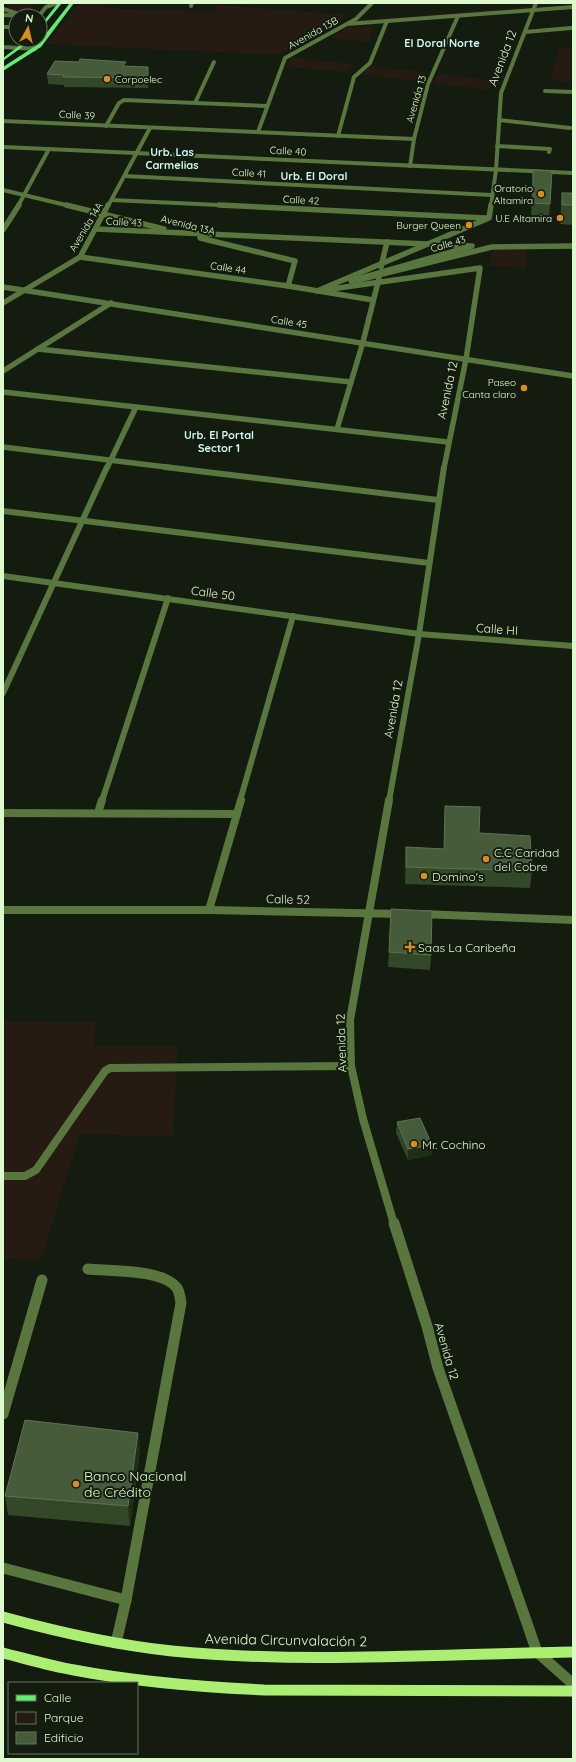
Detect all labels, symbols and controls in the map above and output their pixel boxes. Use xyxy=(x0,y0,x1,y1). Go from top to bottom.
north arrow xyxy=(8,8,48,48)
text: N xyxy=(24,11,34,26)
street label: Avenida 13B xyxy=(286,14,341,52)
street label: Avenida 12 xyxy=(484,27,520,88)
district label: El Doral Norte xyxy=(404,36,480,50)
place label: Corpoelec xyxy=(115,73,162,86)
marker: Corpoelec xyxy=(102,74,112,84)
street label: Avenida 13 xyxy=(403,74,429,124)
street label: Calle 39 xyxy=(59,108,96,122)
street label: Calle 40 xyxy=(269,144,307,158)
district label: Urb. Las Carmelias xyxy=(146,145,199,172)
street label: Calle 41 xyxy=(231,166,267,180)
district label: Urb. El Doral xyxy=(281,169,347,183)
place label: Oratorio Altamira xyxy=(494,182,533,207)
marker: Oratorio Altamira xyxy=(536,189,546,199)
street label: Calle 42 xyxy=(283,193,320,207)
street label: Avenida 14A xyxy=(66,200,106,254)
street label: Avenida 13A xyxy=(160,212,217,238)
place label: U.E Altamira xyxy=(495,212,552,225)
marker: U.E Altamira xyxy=(555,213,565,223)
street label: Calle 43 xyxy=(106,215,142,229)
place label: Burger Queen xyxy=(396,219,461,232)
marker: Burger Queen xyxy=(464,220,474,230)
street label: Calle 43 xyxy=(429,233,467,255)
street label: Calle 44 xyxy=(209,259,247,277)
street label: Calle 45 xyxy=(270,313,308,331)
street label: Avenida 12 xyxy=(434,359,461,420)
place label: Paseo Canta claro xyxy=(462,376,516,401)
marker: Paseo Canta claro xyxy=(519,383,529,393)
district label: Urb. El Portal Sector 1 xyxy=(184,428,254,455)
street label: Calle 50 xyxy=(190,582,236,604)
street label: Calle HI xyxy=(475,620,519,638)
street label: Avenida 12 xyxy=(380,678,406,739)
place label: C.C Caridad del Cobre xyxy=(494,845,559,874)
marker: C.C Caridad del Cobre xyxy=(481,854,491,864)
place label: Domino's xyxy=(432,869,484,884)
marker: Domino's xyxy=(419,871,429,881)
street label: Calle 52 xyxy=(266,891,310,907)
place label: Saas La Caribeña xyxy=(418,940,516,955)
marker: Saas La Caribeña xyxy=(405,942,415,952)
street label: Avenida 12 xyxy=(332,1013,350,1073)
place label: Mr. Cochino xyxy=(422,1137,486,1152)
marker: Mr. Cochino xyxy=(409,1139,419,1149)
street label: Avenida 12 xyxy=(432,1321,462,1382)
place label: Banco Nacional de Crédito xyxy=(84,1467,186,1501)
marker: Banco Nacional de Crédito xyxy=(71,1479,81,1489)
street label: Avenida Circunvalación 2 xyxy=(205,1630,367,1650)
legend xyxy=(8,1682,138,1754)
text: Calle xyxy=(44,1690,72,1705)
text: Parque xyxy=(44,1710,84,1725)
text: Edificio xyxy=(44,1730,84,1745)

